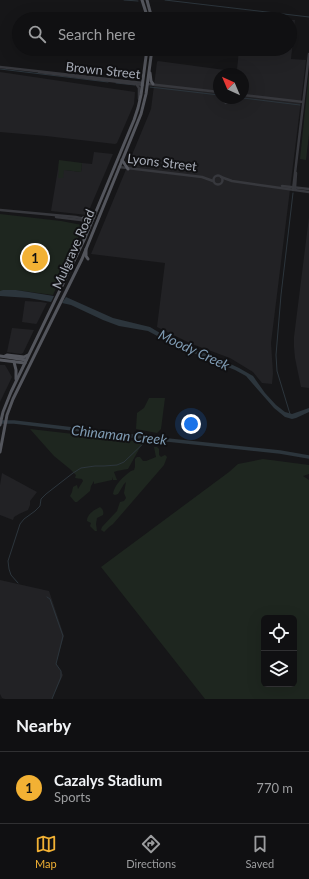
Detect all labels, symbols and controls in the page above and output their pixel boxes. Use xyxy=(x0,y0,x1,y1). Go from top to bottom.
search box xyxy=(12,12,297,56)
icon: search xyxy=(26,23,48,45)
text: Search here xyxy=(58,25,135,43)
street label: Brown Street xyxy=(65,58,141,82)
north arrow xyxy=(213,68,249,104)
street label: Lyons Street xyxy=(126,150,198,174)
street label: Mulgrave Road xyxy=(48,207,98,291)
pin: 1 xyxy=(22,243,48,273)
water label: Moody Creek xyxy=(156,326,233,374)
your location xyxy=(181,414,201,434)
water label: Chinaman Creek xyxy=(70,421,168,448)
map controls xyxy=(261,615,297,687)
button: locate xyxy=(261,615,297,651)
button: layers xyxy=(261,651,297,687)
text: Nearby xyxy=(16,715,71,736)
text: Cazalys Stadium xyxy=(54,771,162,789)
text: 1 xyxy=(25,780,33,796)
text: 770 m xyxy=(256,780,293,796)
text: Sports xyxy=(54,789,91,805)
tab: Map xyxy=(35,833,57,870)
tab: Directions xyxy=(126,833,176,870)
tab: Saved xyxy=(245,833,274,870)

